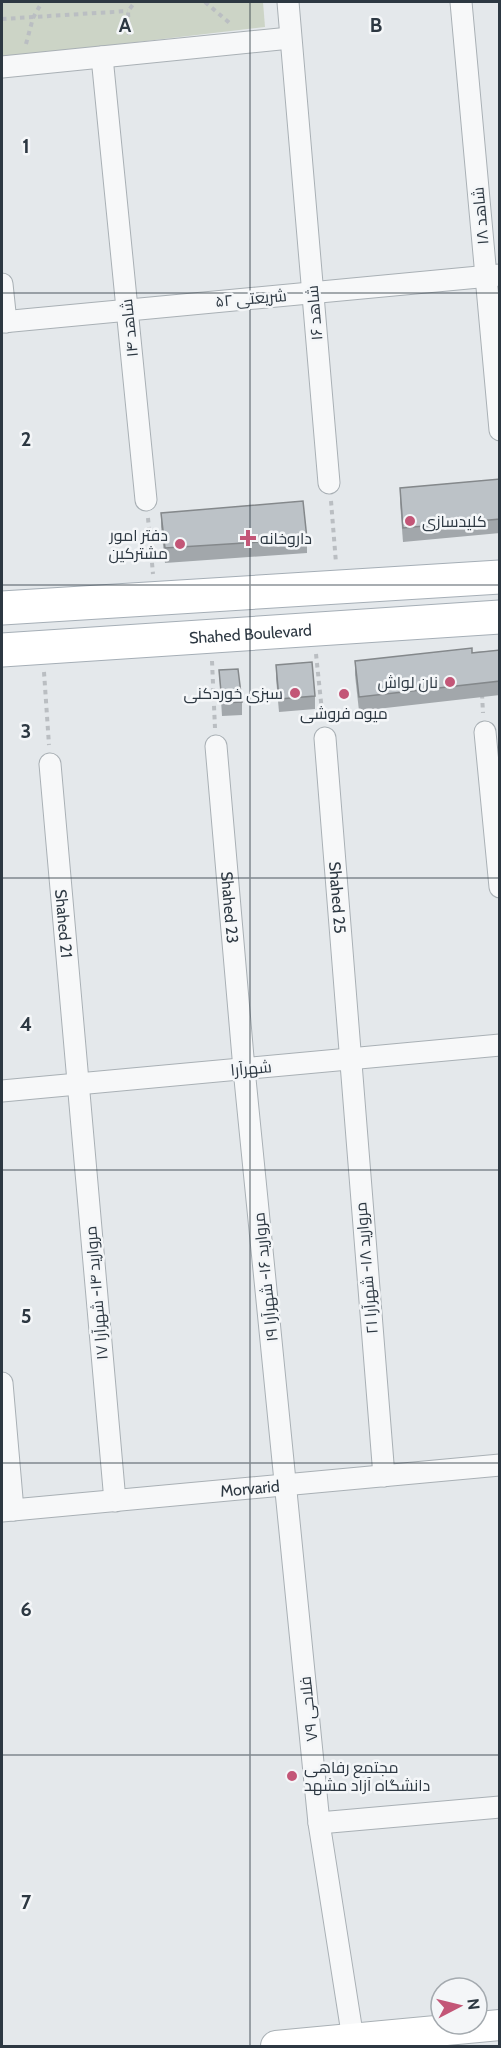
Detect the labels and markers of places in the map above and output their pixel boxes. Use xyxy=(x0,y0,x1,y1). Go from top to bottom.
place label: کلیدسازی xyxy=(422,512,487,532)
marker: کلیدسازی xyxy=(403,514,417,528)
place label: دفتر امور مشترکین xyxy=(108,526,168,564)
place label: داروخانه xyxy=(260,529,312,548)
marker: داروخانه xyxy=(241,531,255,545)
marker: دفتر امور مشترکین xyxy=(173,537,187,551)
place label: نان لواش xyxy=(377,673,438,693)
marker: نان لواش xyxy=(443,675,457,689)
place label: سبزی خوردکنی xyxy=(183,684,283,704)
marker: سبزی خوردکنی xyxy=(288,686,302,700)
marker: میوه فروشی xyxy=(337,687,351,701)
place label: میوه فروشی xyxy=(300,704,388,724)
place label: مجتمع رفاهی دانشگاه آزاد مشهد xyxy=(304,1758,430,1796)
marker: مجتمع رفاهی دانشگاه آزاد مشهد xyxy=(285,1769,299,1783)

